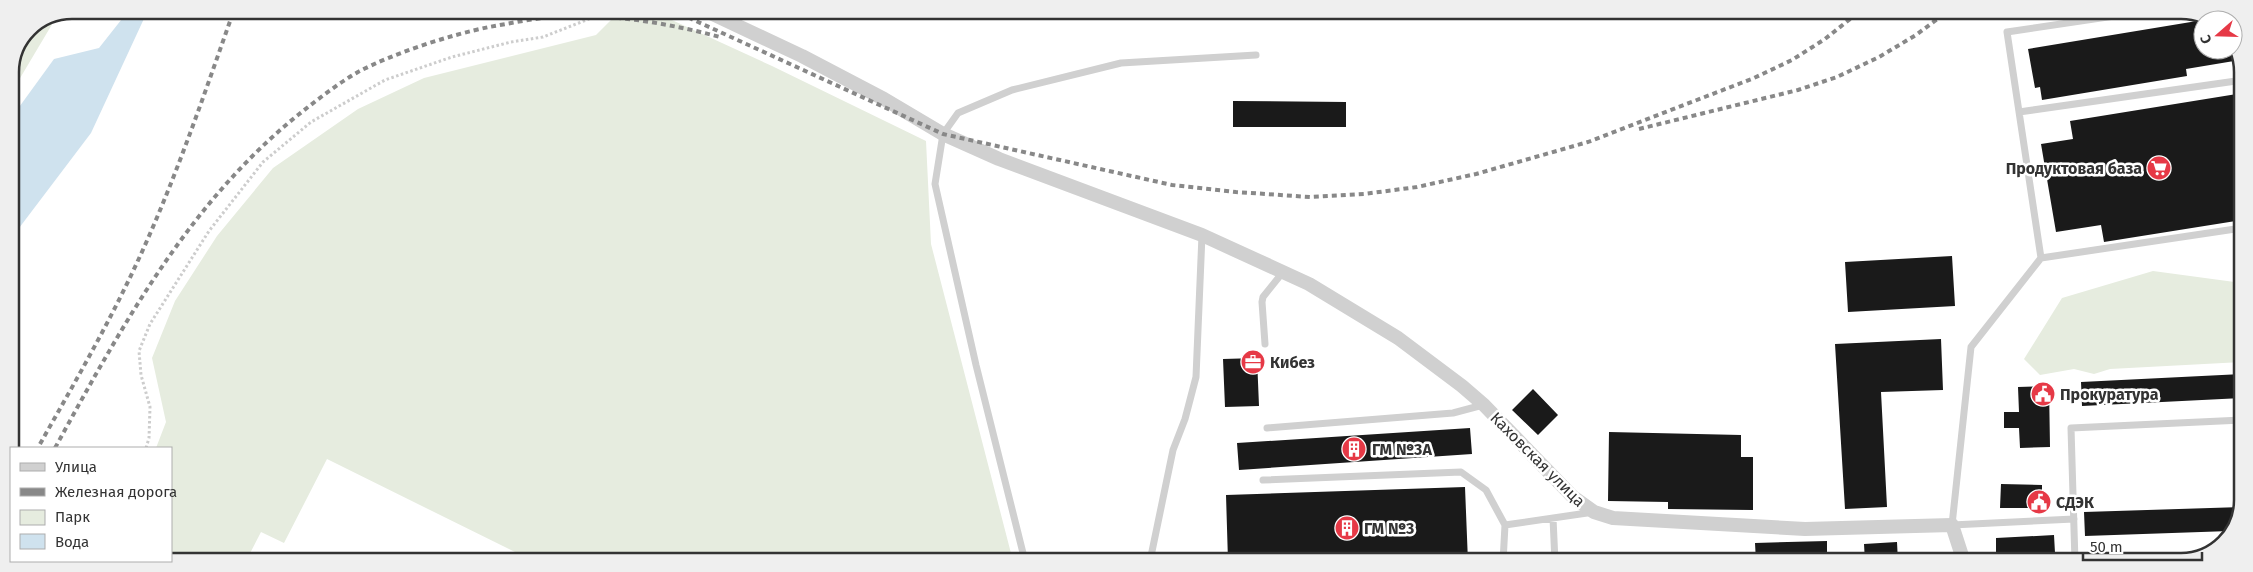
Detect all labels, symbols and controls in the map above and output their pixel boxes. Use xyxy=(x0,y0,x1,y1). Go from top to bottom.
north arrow xyxy=(2193,10,2243,60)
text: С xyxy=(2197,33,2216,46)
supermarket icon: Продуктовая база xyxy=(2146,155,2172,181)
place label: Продуктовая база xyxy=(2006,159,2142,178)
office icon: Кибез xyxy=(1240,349,1266,375)
place label: Кибез xyxy=(1270,353,1315,372)
public building icon: Прокуратура xyxy=(2030,381,2056,407)
place label: Прокуратура xyxy=(2060,385,2159,404)
street label: Каховская улица xyxy=(1486,408,1589,511)
building icon: ГМ №3А xyxy=(1341,436,1367,462)
place label: ГМ №3А xyxy=(1372,440,1432,459)
legend xyxy=(10,447,172,562)
text: Улица xyxy=(55,458,97,476)
text: Железная дорога xyxy=(55,483,177,501)
public building icon: СДЭК xyxy=(2026,489,2052,515)
place label: СДЭК xyxy=(2056,493,2095,512)
text: Парк xyxy=(55,508,90,526)
building icon: ГМ №3 xyxy=(1334,515,1360,541)
place label: ГМ №3 xyxy=(1364,519,1414,538)
scale bar xyxy=(2083,530,2202,562)
text: Вода xyxy=(55,533,89,551)
text: 50 m xyxy=(2090,538,2123,556)

